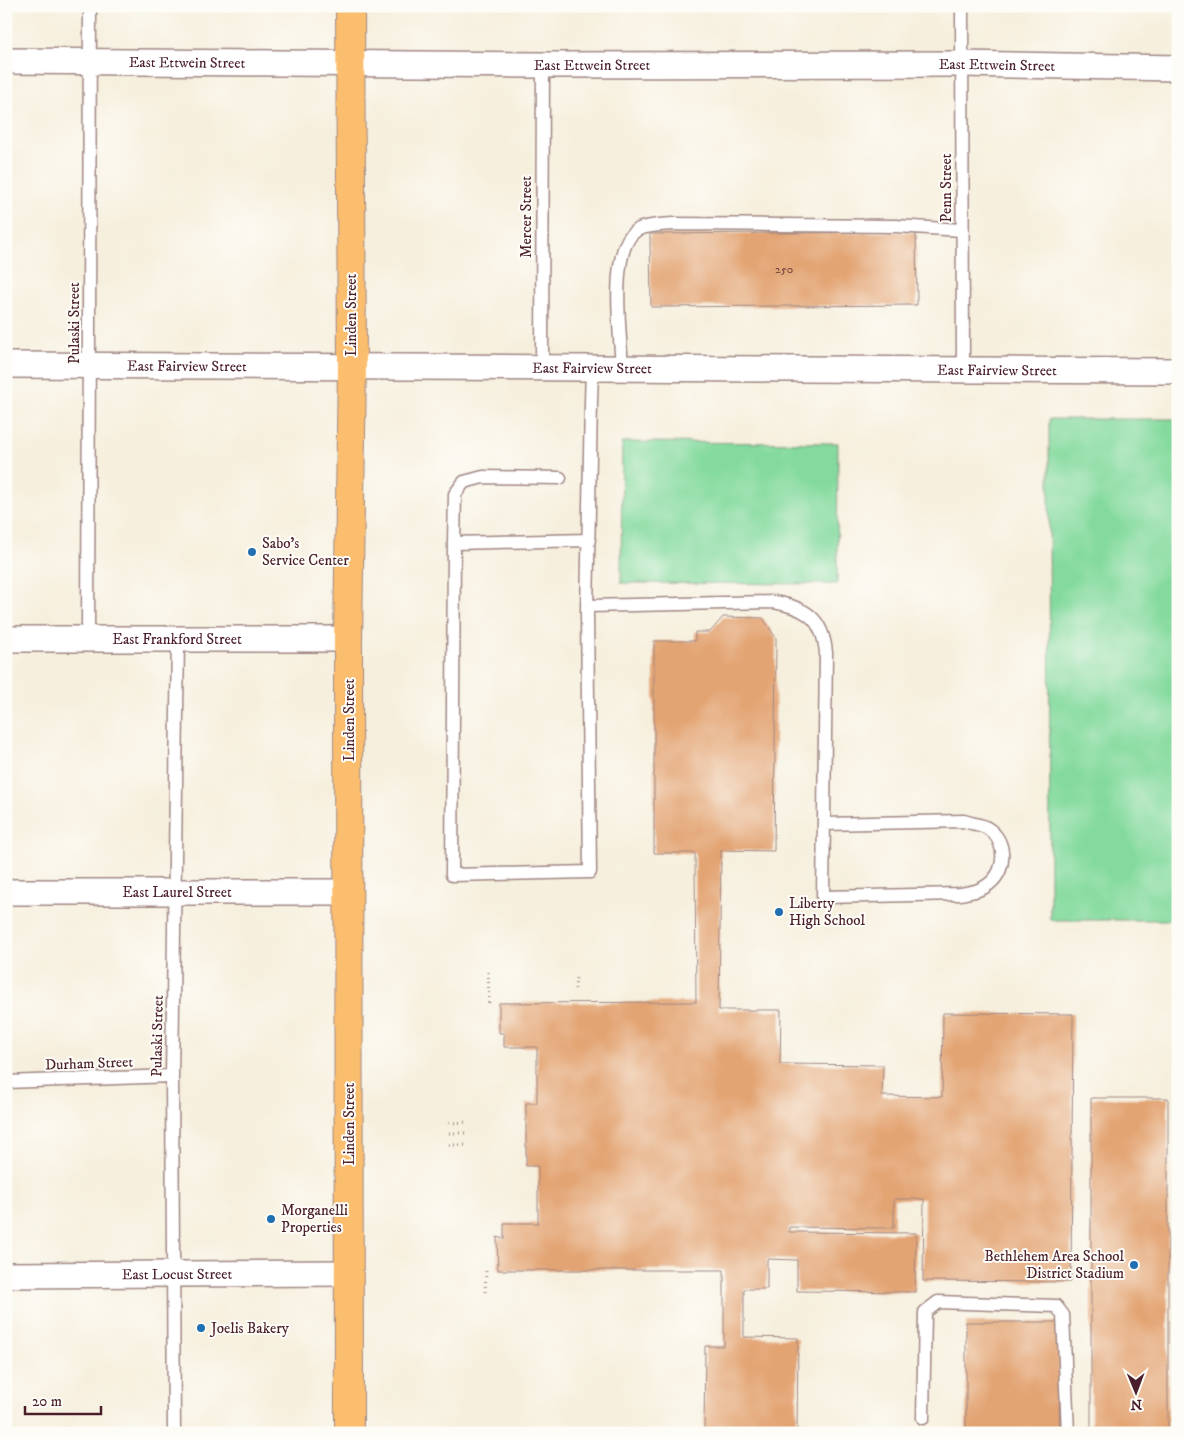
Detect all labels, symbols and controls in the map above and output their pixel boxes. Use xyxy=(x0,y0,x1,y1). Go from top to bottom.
street label: East Ettwein Street xyxy=(129,53,246,73)
street label: East Ettwein Street xyxy=(939,55,1056,76)
street label: East Ettwein Street xyxy=(534,56,650,75)
street label: Penn Street xyxy=(937,153,956,223)
street label: Mercer Street xyxy=(517,176,536,258)
house number: 250 xyxy=(775,262,793,277)
street label: Linden Street xyxy=(342,273,361,356)
street label: Pulaski Street xyxy=(65,282,84,364)
street label: East Fairview Street xyxy=(127,357,247,376)
street label: East Fairview Street xyxy=(532,359,652,378)
street label: East Fairview Street xyxy=(937,361,1057,380)
place label: Sabo's Service Center xyxy=(262,534,349,570)
marker: Sabo's Service Center xyxy=(246,546,258,558)
street label: East Frankford Street xyxy=(112,630,242,649)
street label: Linden Street xyxy=(340,678,359,761)
street label: East Laurel Street xyxy=(122,883,232,902)
place label: Liberty High School xyxy=(789,894,866,930)
marker: Liberty High School xyxy=(773,906,785,918)
street label: Pulaski Street xyxy=(147,995,168,1077)
street label: Durham Street xyxy=(45,1052,134,1075)
street label: Linden Street xyxy=(340,1082,359,1165)
place label: Morganelli Properties xyxy=(281,1201,348,1237)
marker: Morganelli Properties xyxy=(265,1213,277,1225)
place label: Bethlehem Area School District Stadium xyxy=(984,1247,1124,1283)
marker: Bethlehem Area School District Stadium xyxy=(1128,1259,1140,1271)
street label: East Locust Street xyxy=(122,1265,232,1284)
place label: Joelis Bakery xyxy=(209,1319,290,1338)
marker: Joelis Bakery xyxy=(195,1322,207,1334)
north arrow xyxy=(1112,1366,1162,1416)
scale bar xyxy=(25,1384,101,1416)
text: 20 m xyxy=(32,1392,62,1411)
text: N xyxy=(1130,1395,1142,1413)

